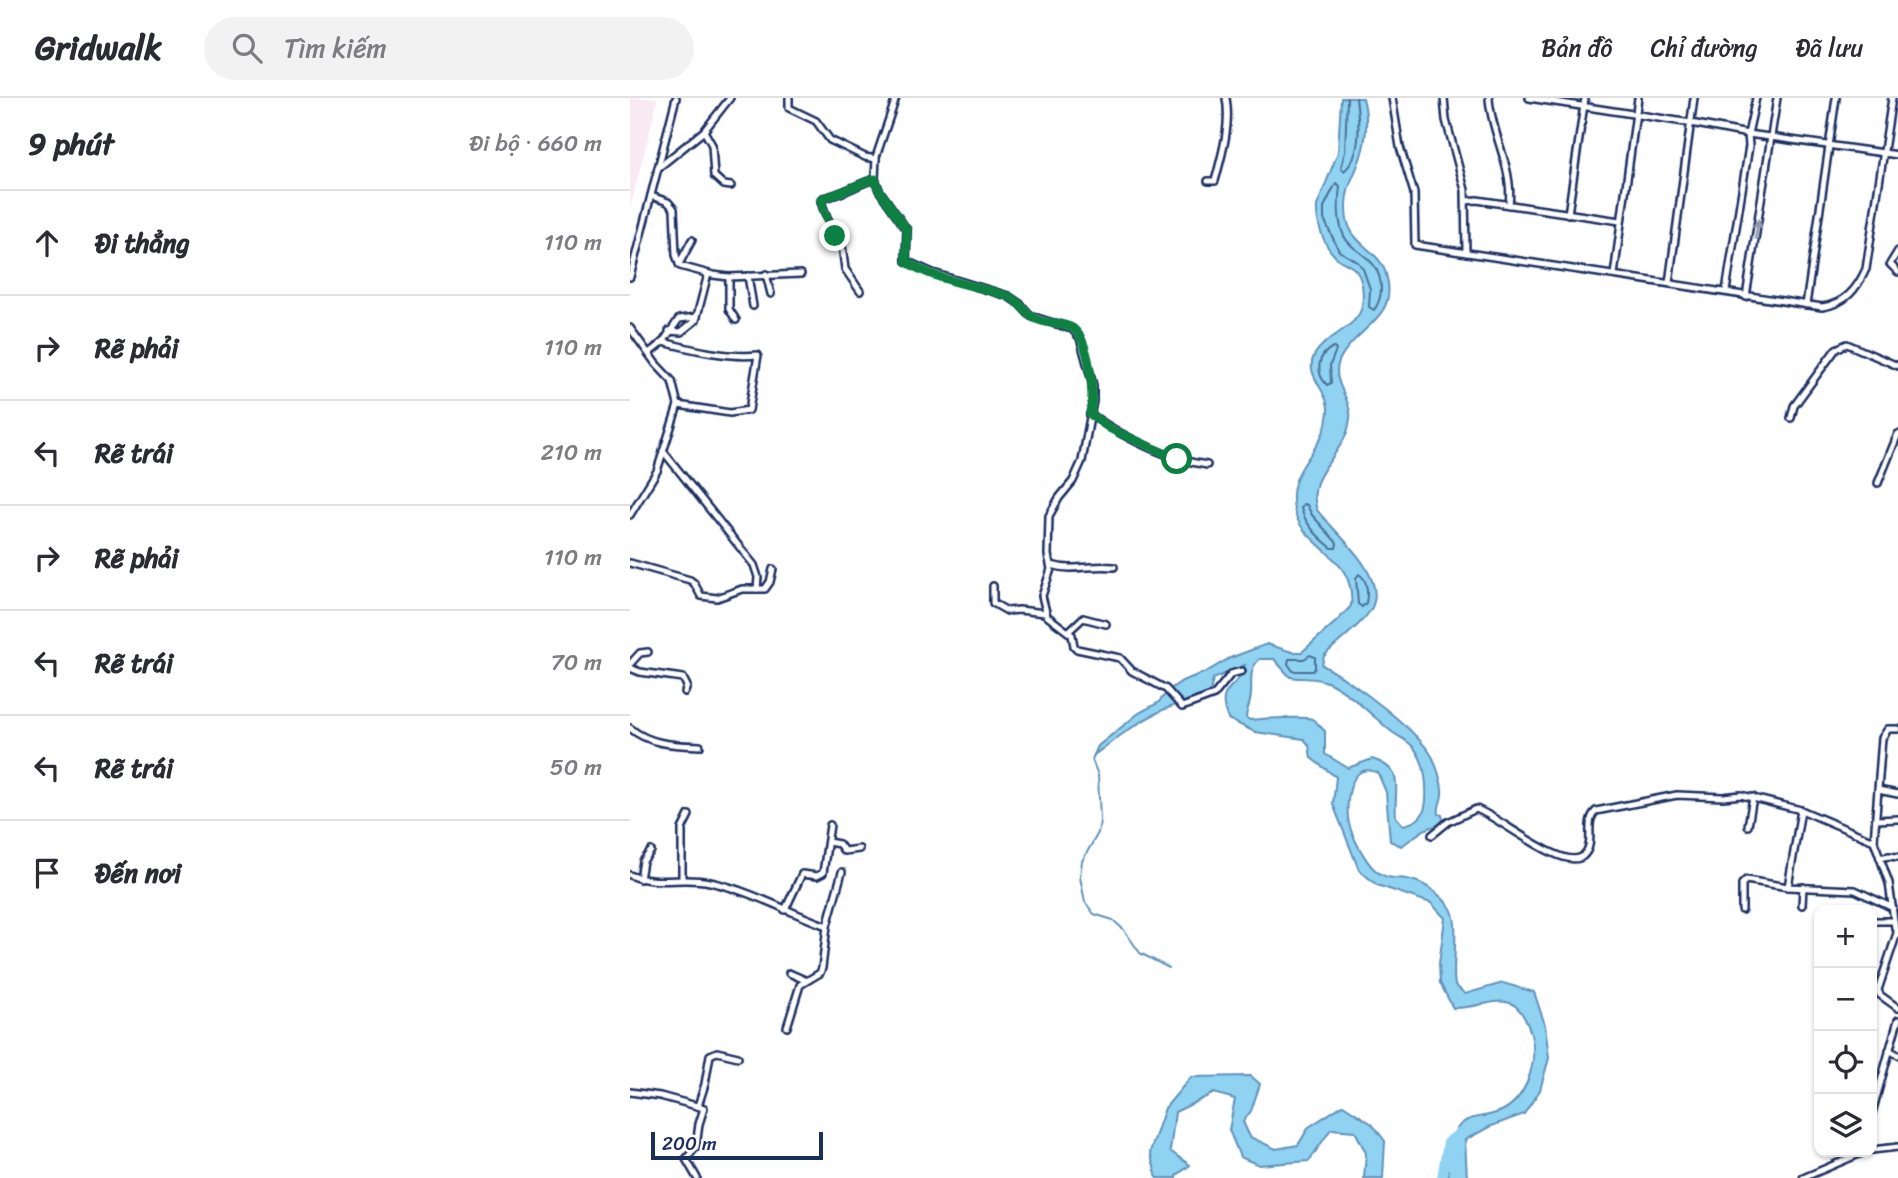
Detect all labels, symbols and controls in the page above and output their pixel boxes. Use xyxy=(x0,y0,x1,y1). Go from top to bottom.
search box xyxy=(204,17,694,80)
text: Gridwalk xyxy=(35,19,162,77)
text: Tìm kiếm xyxy=(284,25,387,71)
text: Bản đồ xyxy=(1541,27,1612,69)
text: Chỉ đường xyxy=(1650,27,1758,69)
text: Đã lưu xyxy=(1796,27,1863,69)
icon: search xyxy=(228,29,266,67)
text: 9 phút xyxy=(28,117,114,171)
text: Đi bộ · 660 m xyxy=(469,123,602,164)
one-way arrow xyxy=(1752,218,1763,240)
text: Đi thẳng xyxy=(95,220,190,266)
route end xyxy=(819,220,850,251)
text: 110 m xyxy=(544,222,602,263)
icon: ahead xyxy=(28,224,66,262)
text: Rẽ phải xyxy=(95,325,179,371)
text: 110 m xyxy=(544,327,602,368)
icon: right xyxy=(28,329,66,367)
text: Rẽ trái xyxy=(95,430,173,476)
text: 210 m xyxy=(541,432,602,473)
icon: left xyxy=(28,434,66,472)
route start xyxy=(1161,443,1192,474)
text: Rẽ phải xyxy=(95,535,179,581)
text: 110 m xyxy=(544,537,602,578)
icon: right xyxy=(28,539,66,577)
text: Rẽ trái xyxy=(95,640,173,686)
text: 70 m xyxy=(551,642,602,683)
icon: left xyxy=(28,644,66,682)
text: Rẽ trái xyxy=(95,745,173,791)
text: 50 m xyxy=(550,747,602,788)
icon: left xyxy=(28,749,66,787)
text: Đến nơi xyxy=(95,850,181,896)
icon: arrive xyxy=(28,854,66,892)
map controls xyxy=(1814,905,1877,1157)
button: + xyxy=(1814,905,1877,968)
button: − xyxy=(1814,968,1877,1031)
button: locate xyxy=(1814,1031,1877,1094)
button: layers xyxy=(1814,1094,1877,1157)
text: 200 m xyxy=(662,1127,717,1160)
scale bar xyxy=(651,1129,822,1161)

